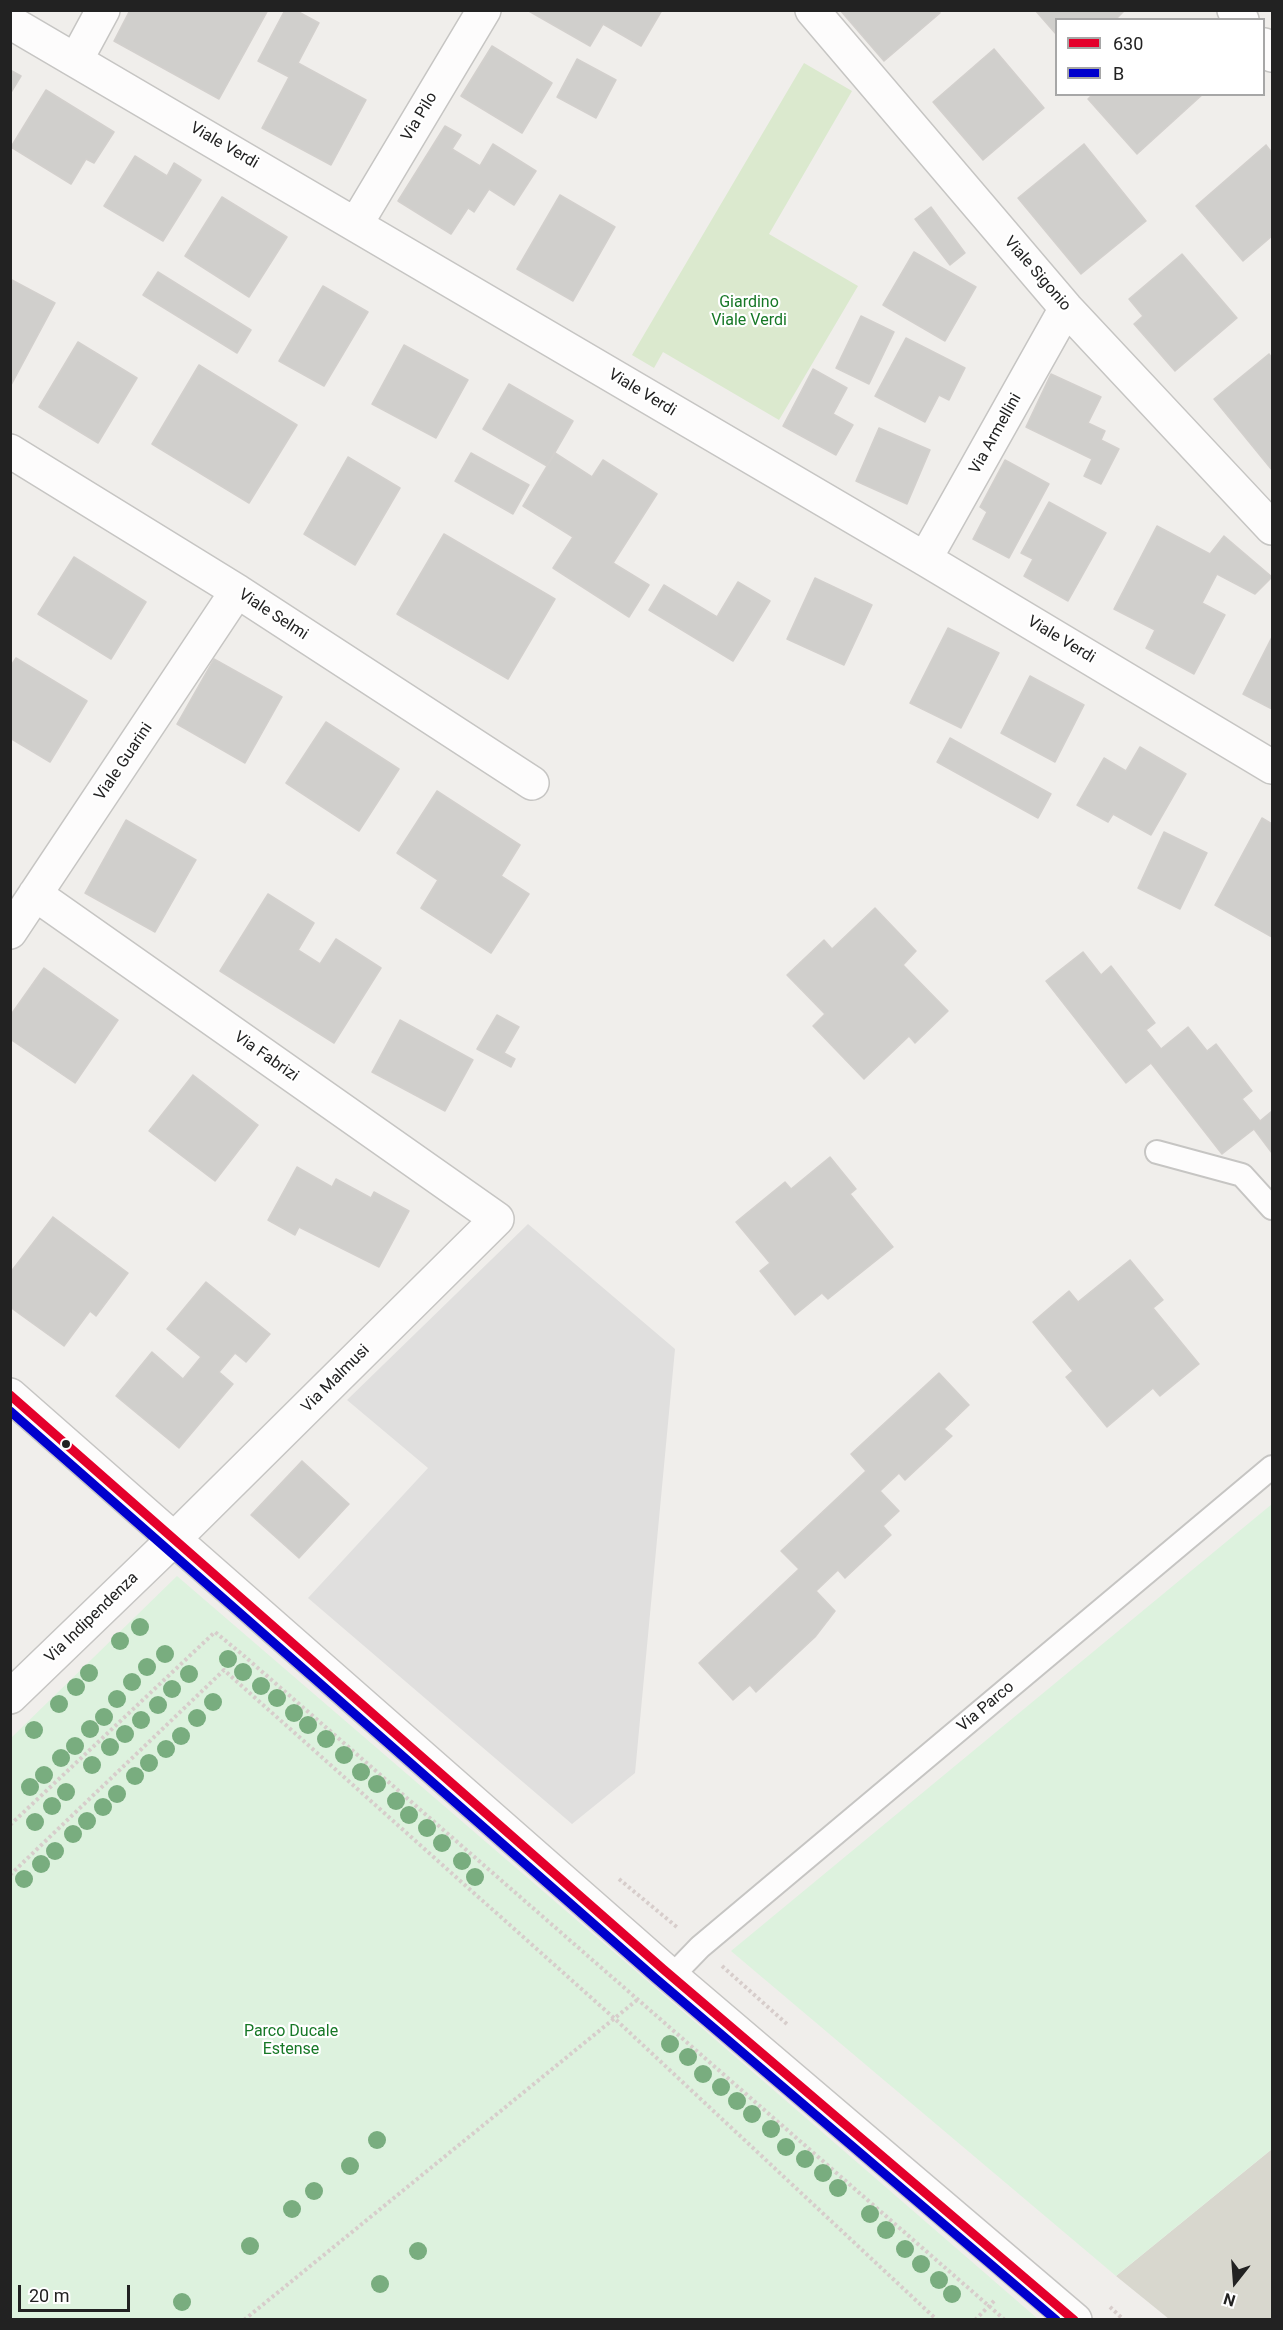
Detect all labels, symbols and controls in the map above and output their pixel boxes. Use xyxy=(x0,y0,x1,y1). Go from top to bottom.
legend xyxy=(1055,18,1265,96)
text: 630 xyxy=(1113,33,1143,54)
text: B xyxy=(1113,63,1124,84)
street label: Via Pilo xyxy=(398,89,442,145)
street label: Viale Verdi xyxy=(186,119,262,173)
street label: Viale Sigonio xyxy=(999,233,1075,315)
park label: Giardino Viale Verdi xyxy=(711,293,787,331)
street label: Viale Verdi xyxy=(605,365,679,421)
street label: Via Armellini xyxy=(966,390,1026,478)
street label: Viale Selmi xyxy=(235,585,311,645)
street label: Viale Verdi xyxy=(1024,612,1098,668)
street label: Viale Guarini xyxy=(91,719,157,805)
street label: Via Fabrizi xyxy=(230,1028,302,1086)
street label: Via Malmusi xyxy=(298,1341,374,1417)
unlabelled marker xyxy=(60,1438,72,1450)
street label: Via Indipendenza xyxy=(41,1569,143,1667)
street label: Via Parco xyxy=(954,1678,1018,1736)
park label: Parco Ducale Estense xyxy=(244,2022,338,2060)
north arrow xyxy=(1205,2252,1265,2312)
scale bar xyxy=(21,2273,134,2311)
text: 20 m xyxy=(29,2285,69,2306)
text: N xyxy=(1221,2289,1238,2310)

